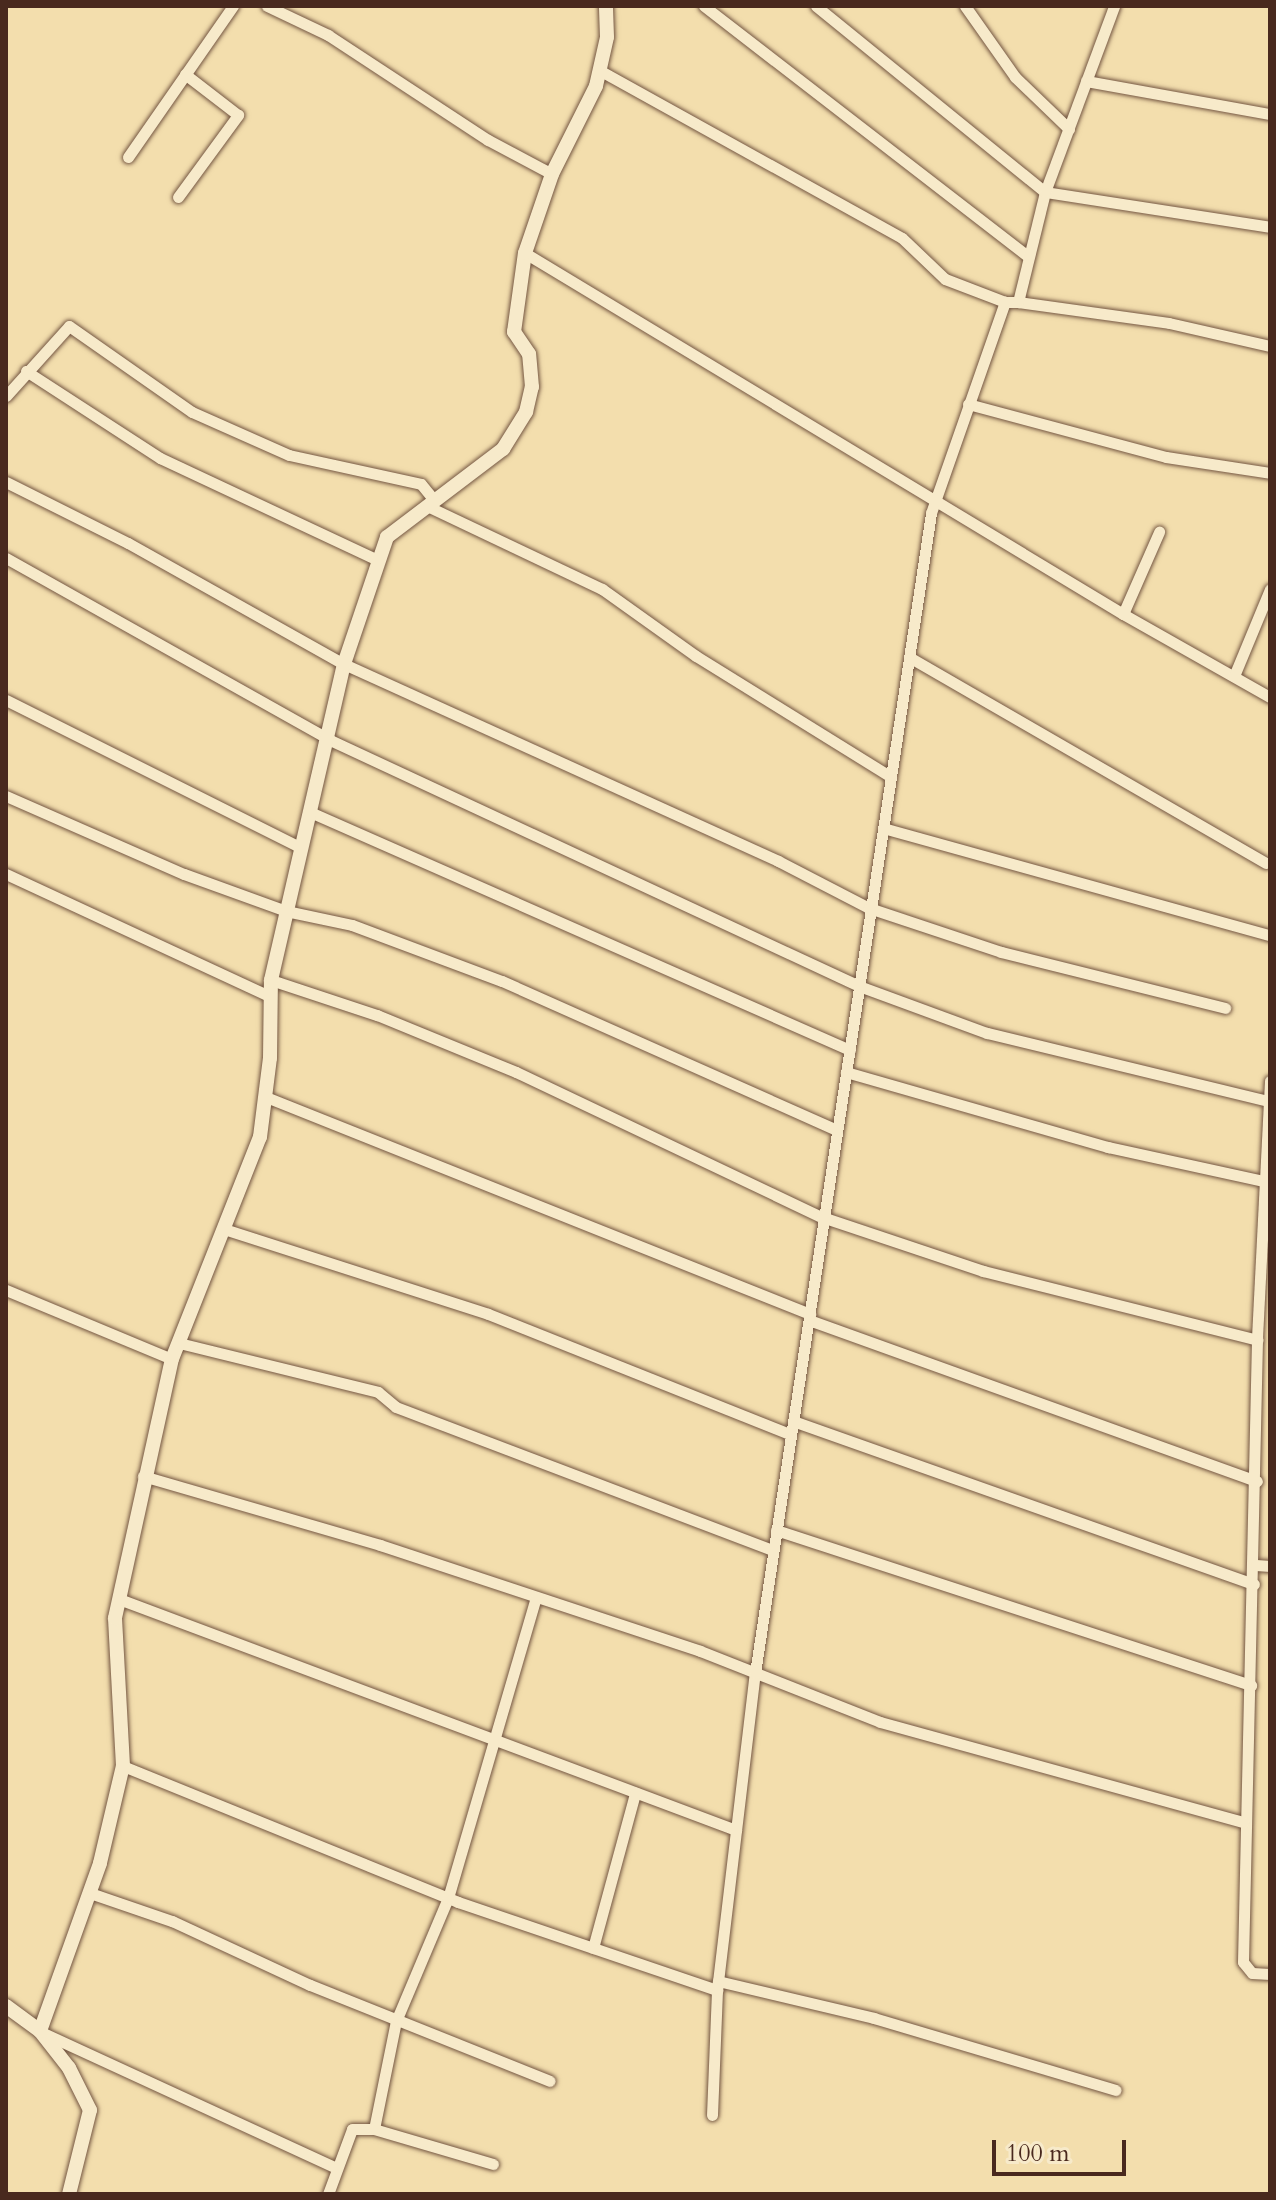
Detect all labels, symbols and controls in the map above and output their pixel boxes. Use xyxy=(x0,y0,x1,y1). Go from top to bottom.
scale bar xyxy=(996,2124,1130,2174)
text: 100 m xyxy=(1006,2137,1070,2170)

